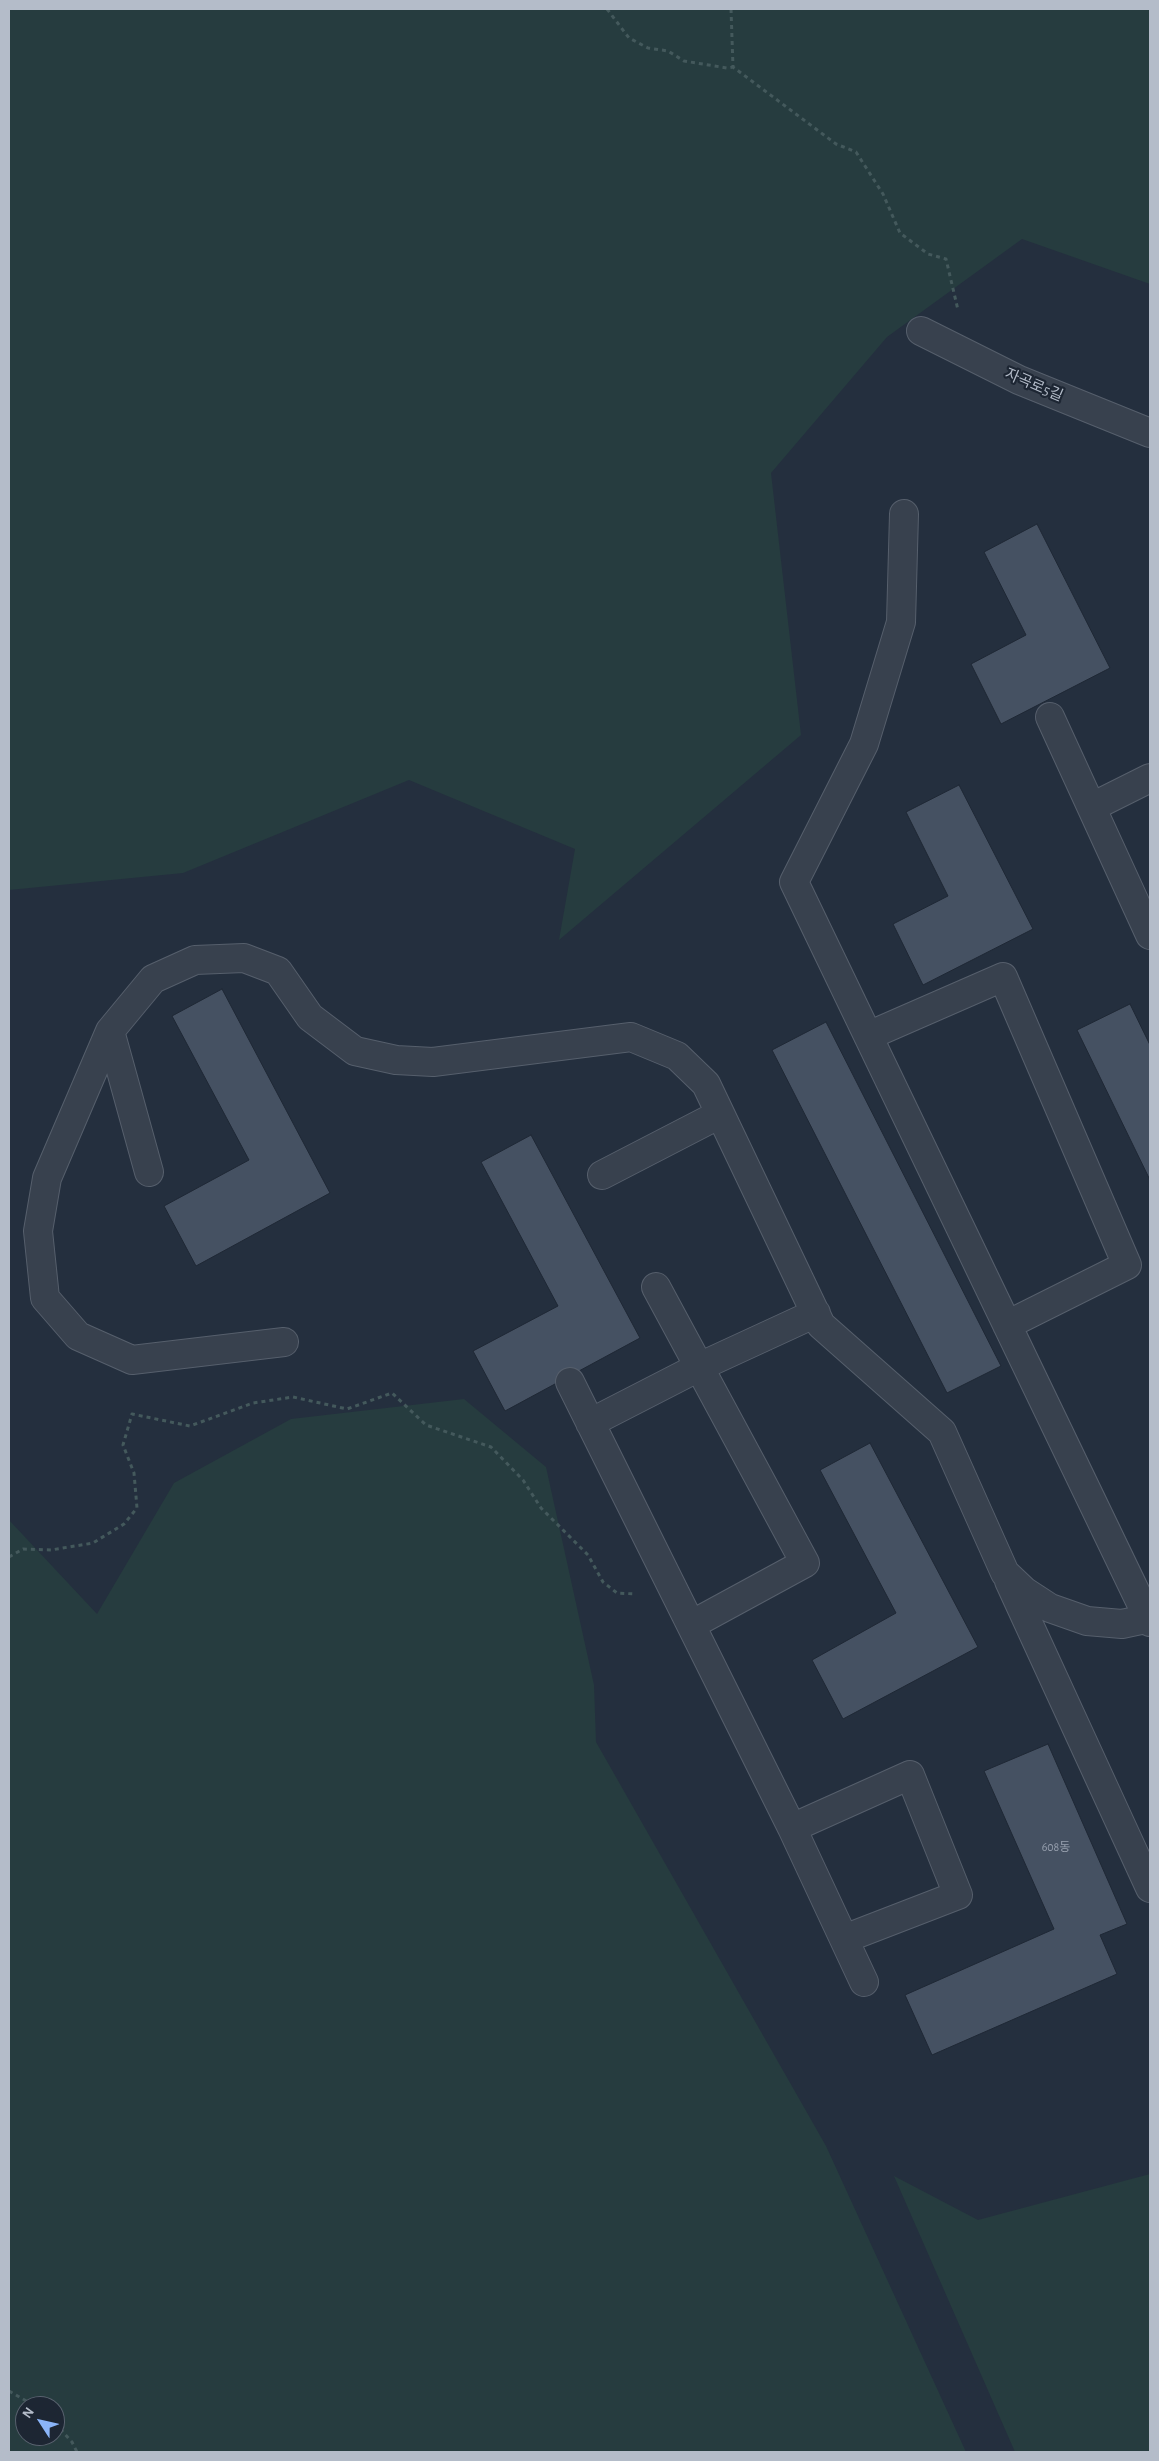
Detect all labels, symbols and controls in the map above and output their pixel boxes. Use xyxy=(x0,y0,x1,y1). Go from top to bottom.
street label: 자곡로5길 xyxy=(1002,365,1066,405)
house number: 608동 xyxy=(1042,1840,1070,1854)
north arrow xyxy=(15,2396,65,2446)
text: N xyxy=(20,2405,37,2421)

